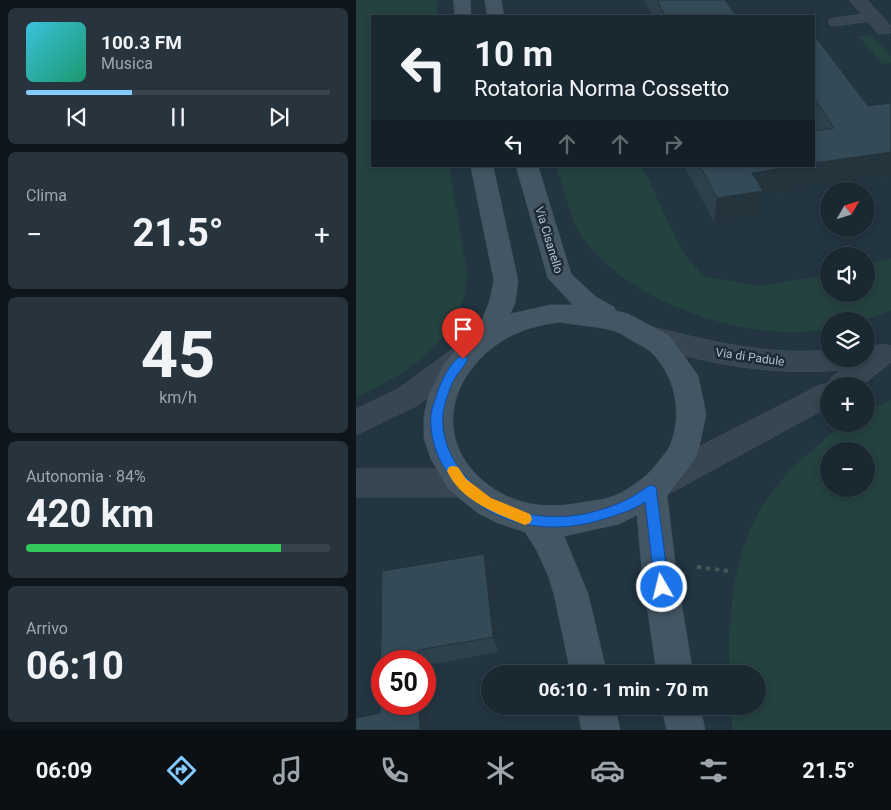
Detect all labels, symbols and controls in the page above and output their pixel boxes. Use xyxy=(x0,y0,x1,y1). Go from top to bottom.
text: 100.3 FM xyxy=(101,31,182,54)
text: 10 m xyxy=(474,34,553,75)
icon: left xyxy=(391,35,456,100)
text: Musica xyxy=(101,54,153,73)
text: Rotatoria Norma Cossetto xyxy=(474,76,729,101)
icon: previous xyxy=(63,103,91,131)
icon: pause xyxy=(164,103,192,131)
icon: next xyxy=(265,103,293,131)
icon: left xyxy=(500,130,528,158)
icon: ahead xyxy=(553,130,581,158)
icon: ahead xyxy=(606,130,634,158)
icon: right xyxy=(659,130,687,158)
north arrow xyxy=(820,182,875,238)
map controls xyxy=(820,182,875,497)
text: Clima xyxy=(26,186,67,205)
street label: Via Cisanello xyxy=(532,205,566,275)
text: 21.5° xyxy=(132,211,224,255)
text: − xyxy=(26,218,42,251)
text: + xyxy=(314,218,330,251)
button: sound xyxy=(820,247,875,302)
pin xyxy=(442,308,484,359)
button: layers xyxy=(820,312,875,367)
icon: arrive xyxy=(449,315,477,343)
text: 45 xyxy=(141,317,215,393)
street label: Via di Padule xyxy=(715,345,785,369)
button: + xyxy=(820,377,875,432)
text: km/h xyxy=(159,388,197,407)
button: − xyxy=(820,442,875,497)
text: Autonomia · 84% xyxy=(26,467,146,486)
text: 420 km xyxy=(26,492,154,536)
position arrow xyxy=(635,560,687,612)
text: Arrivo xyxy=(26,619,68,638)
text: 06:10 xyxy=(26,644,124,688)
speed limit sign: 50 xyxy=(371,650,436,715)
text: 06:10 · 1 min · 70 m xyxy=(538,678,709,701)
icon: directions xyxy=(164,753,199,788)
icon: music xyxy=(270,753,305,788)
icon: phone xyxy=(377,753,412,788)
icon: climate xyxy=(483,753,518,788)
icon: car xyxy=(590,753,625,788)
icon: filters xyxy=(696,753,731,788)
text: 06:09 xyxy=(36,758,92,783)
text: 21.5° xyxy=(802,758,855,783)

